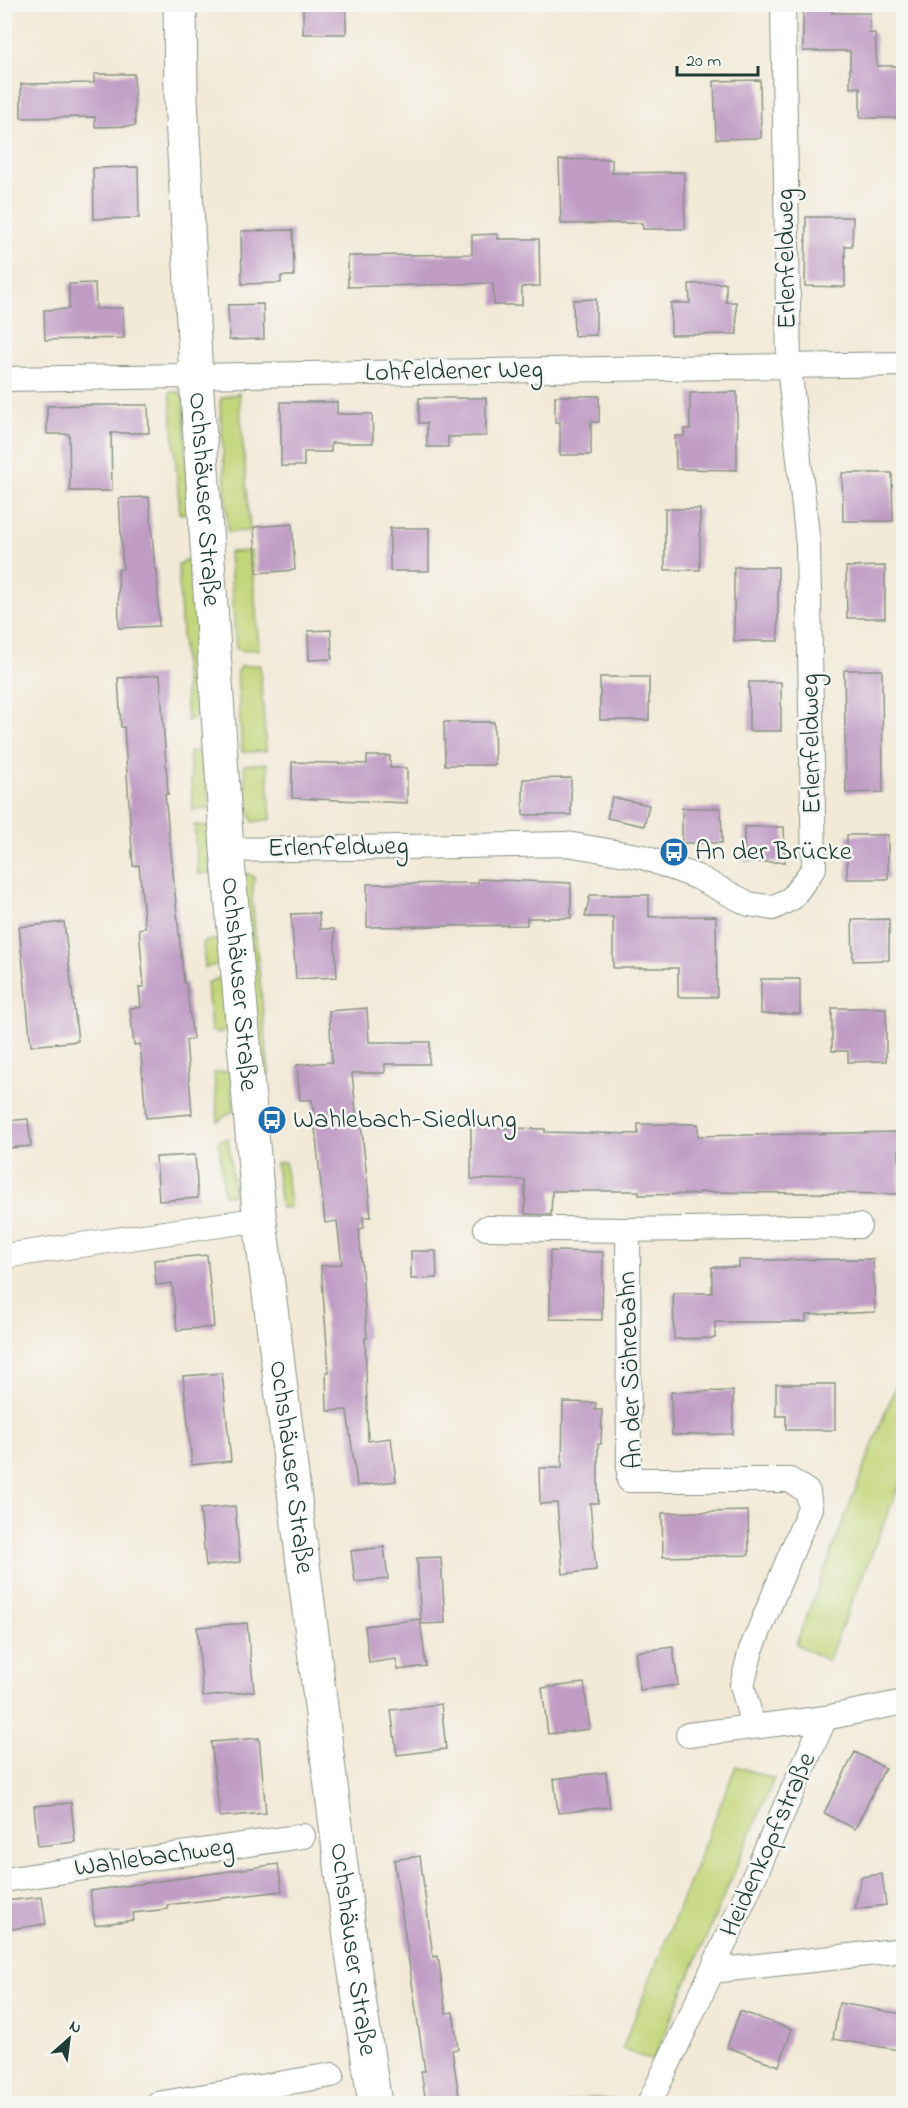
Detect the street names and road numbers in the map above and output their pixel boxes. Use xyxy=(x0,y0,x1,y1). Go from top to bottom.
street label: Erlenfeldweg xyxy=(766,188,808,330)
street label: Lohfeldener Weg xyxy=(365,351,543,393)
street label: Ochshäuser Straße xyxy=(178,391,231,609)
street label: Erlenfeldweg xyxy=(791,673,833,815)
street label: Erlenfeldweg xyxy=(267,827,409,869)
street label: Ochshäuser Straße xyxy=(210,875,268,1094)
street label: An der Söhrebahn xyxy=(608,1270,654,1470)
street label: Ochshäuser Straße xyxy=(258,1358,324,1577)
street label: Heidenkopfstraße xyxy=(711,1746,828,1944)
street label: Wahlebachweg xyxy=(72,1828,236,1888)
street label: Ochshäuser Straße xyxy=(319,1840,387,2059)

